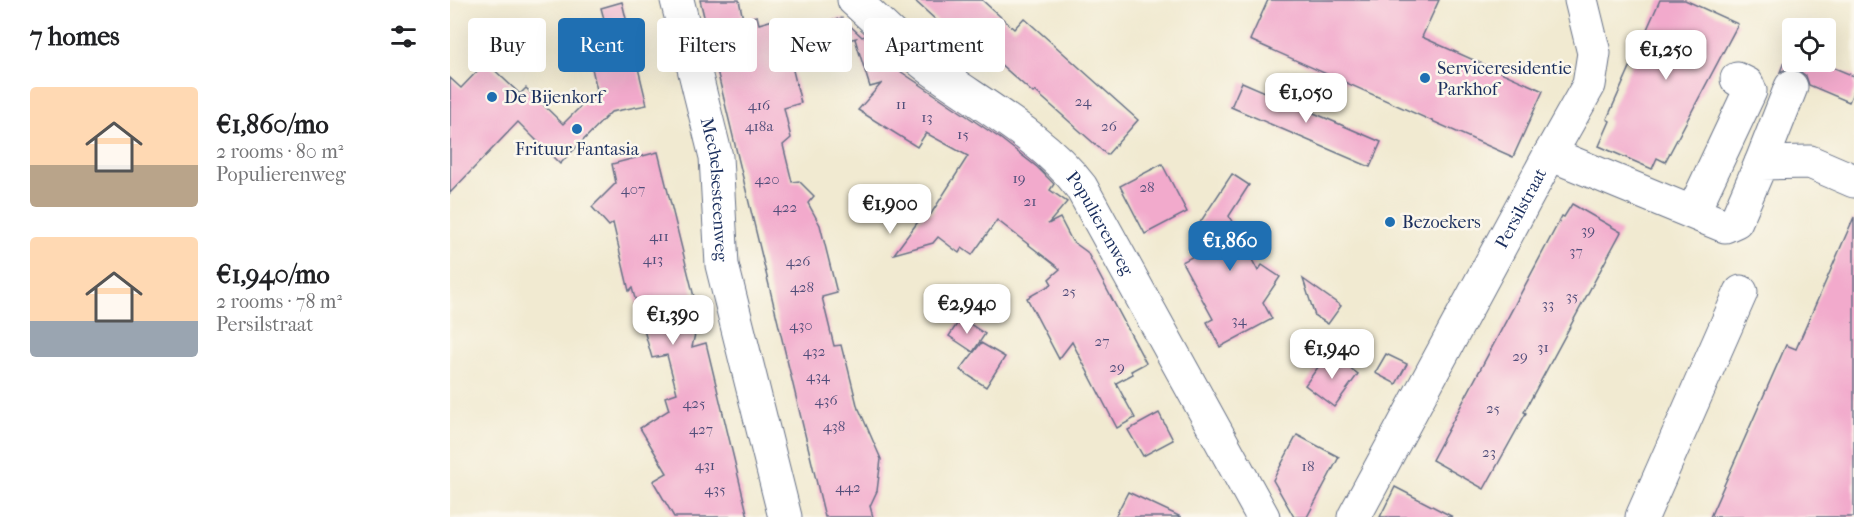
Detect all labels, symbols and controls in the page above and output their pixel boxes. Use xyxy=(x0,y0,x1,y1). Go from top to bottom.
chip: Buy xyxy=(468,18,546,72)
chip: Rent xyxy=(558,18,645,72)
chip: Filters xyxy=(657,18,757,72)
chip: New xyxy=(769,18,852,72)
chip: Apartment xyxy=(864,18,1005,72)
map controls xyxy=(1782,18,1836,72)
button: locate xyxy=(1782,18,1836,72)
icon: filters xyxy=(387,20,420,53)
text: 7 homes xyxy=(30,21,120,52)
pin: €1,250 xyxy=(1617,30,1715,81)
text: €1,250 xyxy=(1639,38,1693,61)
place label: Serviceresidentie Parkhof xyxy=(1437,58,1572,100)
marker: Serviceresidentie Parkhof xyxy=(1418,71,1432,85)
pin: €1,050 xyxy=(1257,73,1355,124)
text: €1,050 xyxy=(1279,81,1333,104)
place label: De Bijenkorf xyxy=(504,87,607,108)
marker: De Bijenkorf xyxy=(485,90,499,104)
house number: 24 xyxy=(1075,92,1092,110)
house number: 11 xyxy=(896,95,906,113)
house number: 416 xyxy=(748,96,771,114)
house number: 13 xyxy=(921,108,933,126)
text: €1,860/mo xyxy=(216,109,329,140)
icon: home xyxy=(78,111,150,183)
street label: Mechelsesteenweg xyxy=(696,115,732,263)
house number: 418a xyxy=(745,117,774,135)
house number: 26 xyxy=(1101,117,1118,135)
marker: Frituur Fantasia xyxy=(570,122,584,136)
house number: 15 xyxy=(957,125,969,143)
place label: Frituur Fantasia xyxy=(515,139,640,160)
text: 2 rooms · 80 m² xyxy=(216,140,343,163)
text: Populierenweg xyxy=(216,163,346,186)
street label: Persilstraat xyxy=(1491,164,1552,252)
street label: Populierenweg xyxy=(1062,167,1138,280)
house number: 19 xyxy=(1012,169,1026,187)
house number: 420 xyxy=(755,170,779,188)
house number: 28 xyxy=(1139,178,1155,196)
house number: 407 xyxy=(621,180,645,198)
pin: €1,900 xyxy=(841,184,939,235)
text: €1,900 xyxy=(862,192,918,215)
house number: 21 xyxy=(1023,192,1037,210)
house number: 422 xyxy=(773,198,797,216)
place label: Bezoekers xyxy=(1402,212,1481,233)
marker: Bezoekers xyxy=(1383,215,1397,229)
pin: €1,860 xyxy=(1181,221,1279,272)
house number: 39 xyxy=(1581,221,1595,239)
house number: 411 xyxy=(649,227,669,245)
text: €1,860 xyxy=(1202,229,1258,252)
house number: 37 xyxy=(1569,242,1583,260)
house number: 413 xyxy=(643,250,663,268)
house number: 426 xyxy=(786,252,811,270)
text: €1,940/mo xyxy=(216,259,330,290)
icon: home xyxy=(78,261,150,333)
house number: 428 xyxy=(790,278,814,296)
house number: 25 xyxy=(1062,282,1076,300)
pin: €2,940 xyxy=(918,284,1016,335)
house number: 35 xyxy=(1566,287,1578,305)
text: 2 rooms · 78 m² xyxy=(216,290,342,313)
text: €2,940 xyxy=(937,292,997,315)
pin: €1,390 xyxy=(624,295,722,346)
house number: 33 xyxy=(1542,295,1554,313)
text: €1,390 xyxy=(647,303,699,326)
house number: 34 xyxy=(1231,311,1248,329)
text: Persilstraat xyxy=(216,313,314,336)
house number: 430 xyxy=(789,316,813,334)
pin: €1,940 xyxy=(1283,329,1381,380)
house number: 27 xyxy=(1095,332,1109,350)
text: €1,940 xyxy=(1304,337,1360,360)
house number: 31 xyxy=(1537,338,1549,356)
house number: 432 xyxy=(803,342,826,360)
house number: 29 xyxy=(1512,347,1528,365)
house number: 29 xyxy=(1109,358,1125,376)
house number: 434 xyxy=(806,367,831,385)
house number: 436 xyxy=(814,391,838,409)
house number: 425 xyxy=(682,394,706,412)
house number: 25 xyxy=(1486,399,1500,417)
house number: 438 xyxy=(823,417,845,435)
house number: 427 xyxy=(689,420,713,438)
house number: 23 xyxy=(1482,443,1496,461)
house number: 431 xyxy=(695,456,715,474)
house number: 18 xyxy=(1302,457,1314,475)
house number: 442 xyxy=(835,478,861,496)
house number: 435 xyxy=(704,480,726,498)

